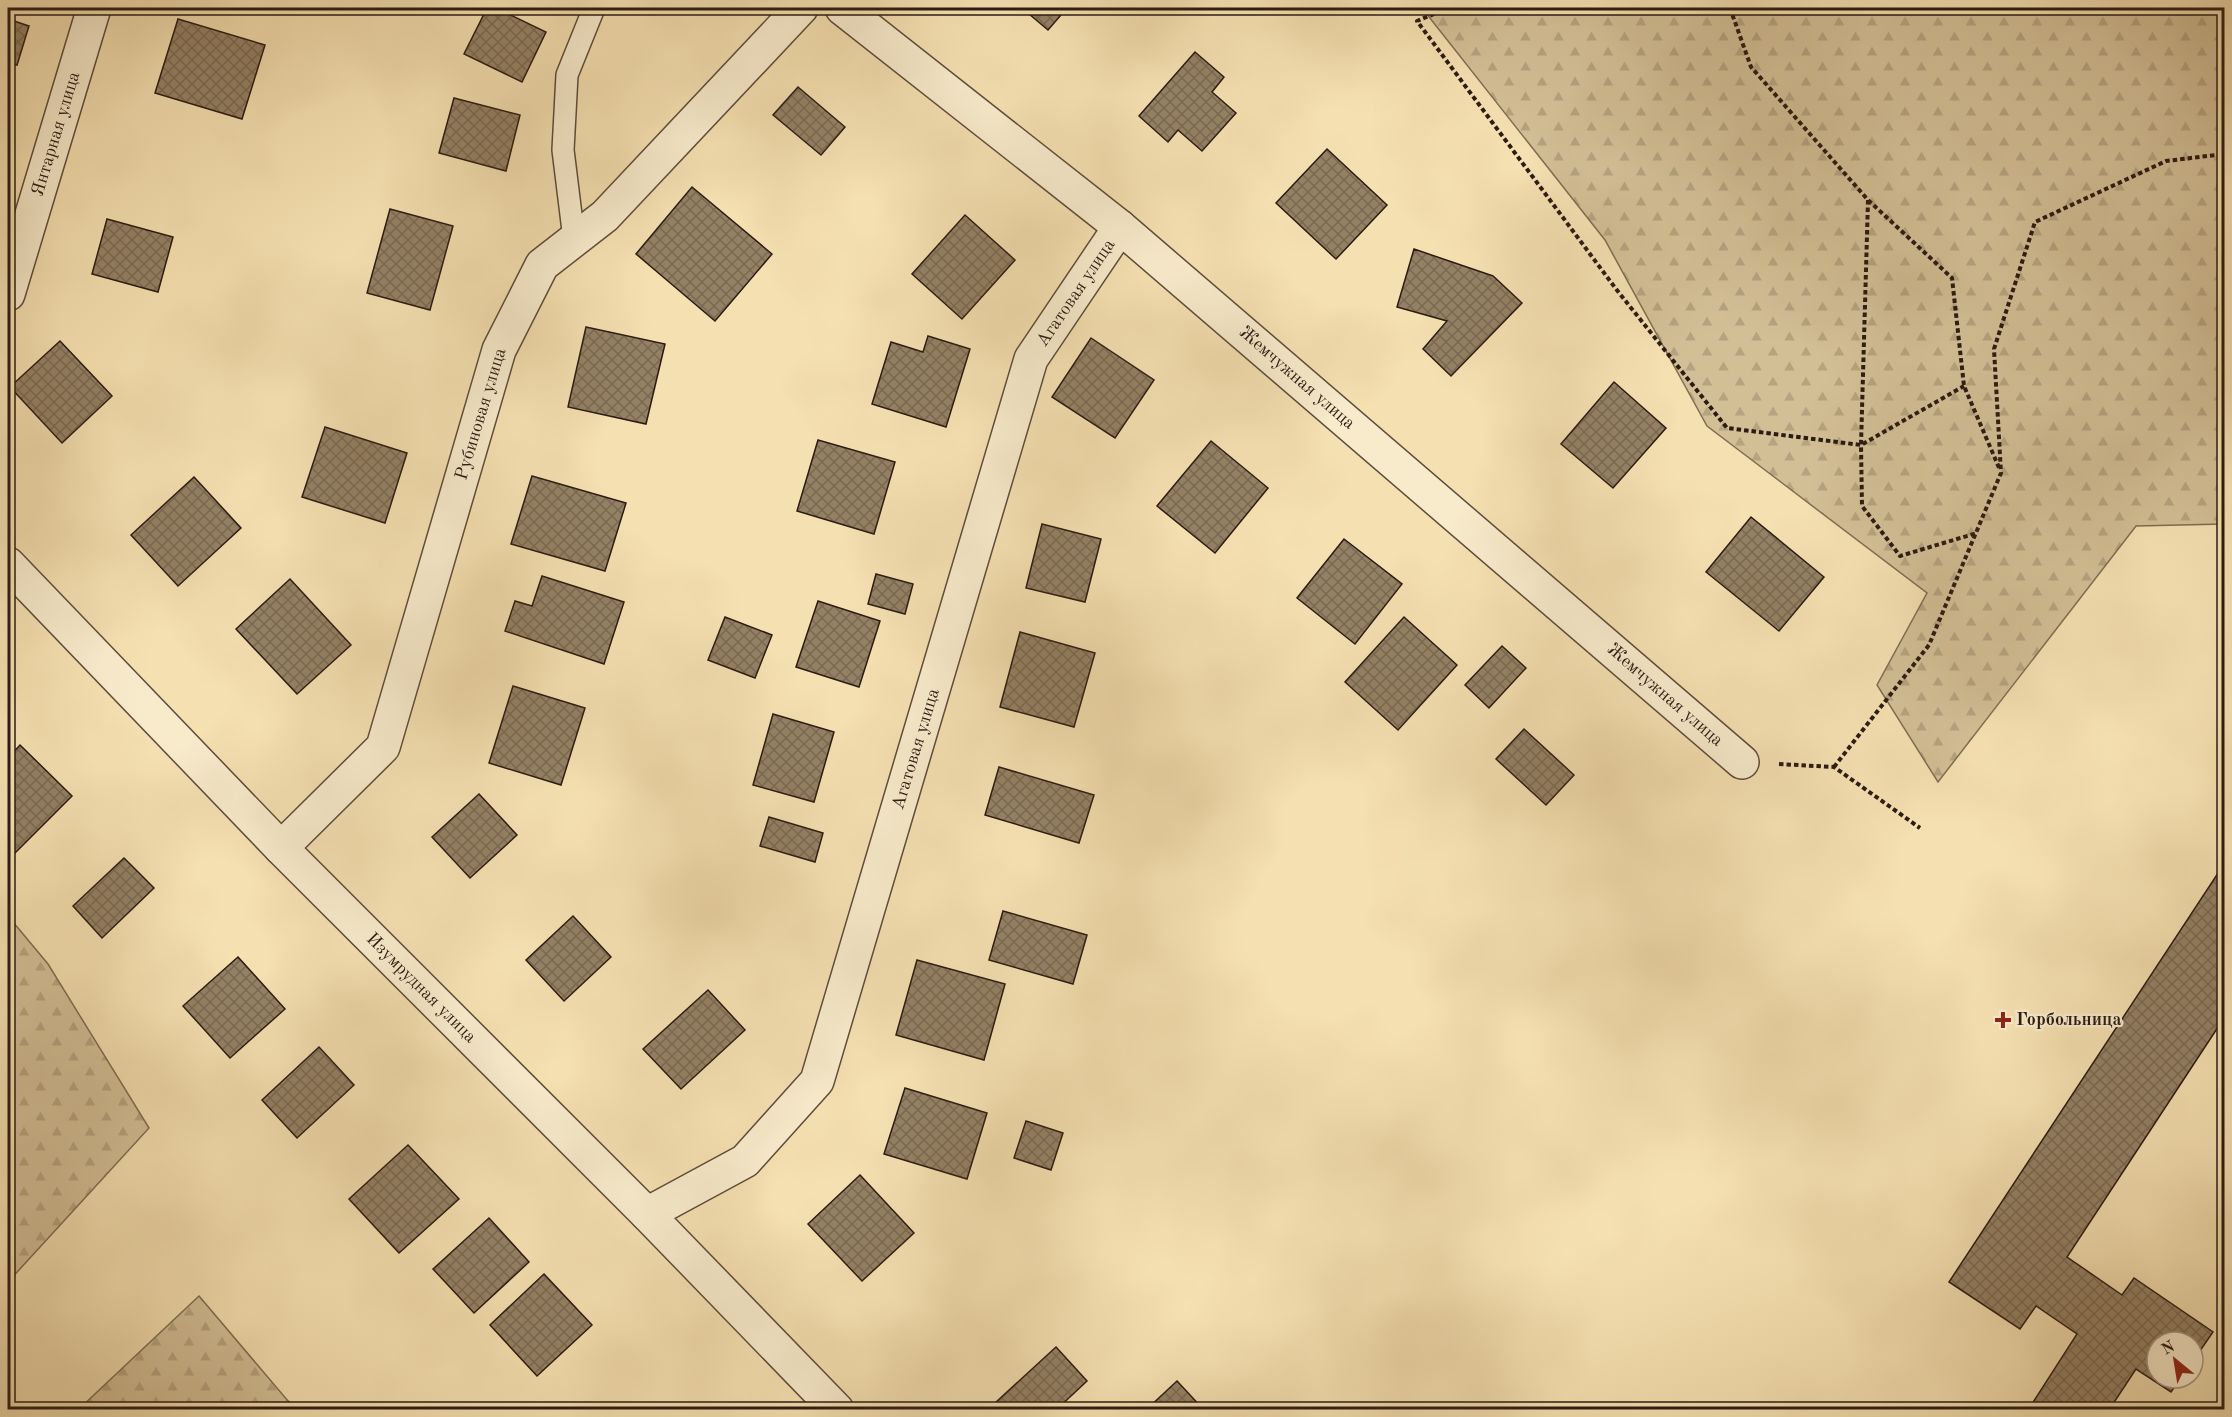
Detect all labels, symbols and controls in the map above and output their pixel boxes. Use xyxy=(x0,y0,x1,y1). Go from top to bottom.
street label: Янтарная улица xyxy=(28,69,84,198)
street label: Агатовая улица xyxy=(1033,236,1119,350)
street label: Жемчужная улица xyxy=(1236,323,1358,433)
street label: Рубиновая улица xyxy=(452,346,510,482)
street label: Жемчужная улица xyxy=(1604,640,1726,750)
street label: Агатовая улица xyxy=(889,686,943,812)
street label: Изумрудная улица xyxy=(363,930,479,1046)
marker: Горбольница xyxy=(1994,1011,2012,1029)
place label: Горбольница xyxy=(2016,1011,2122,1029)
north arrow xyxy=(2145,1330,2205,1390)
text: N xyxy=(2159,1338,2178,1359)

